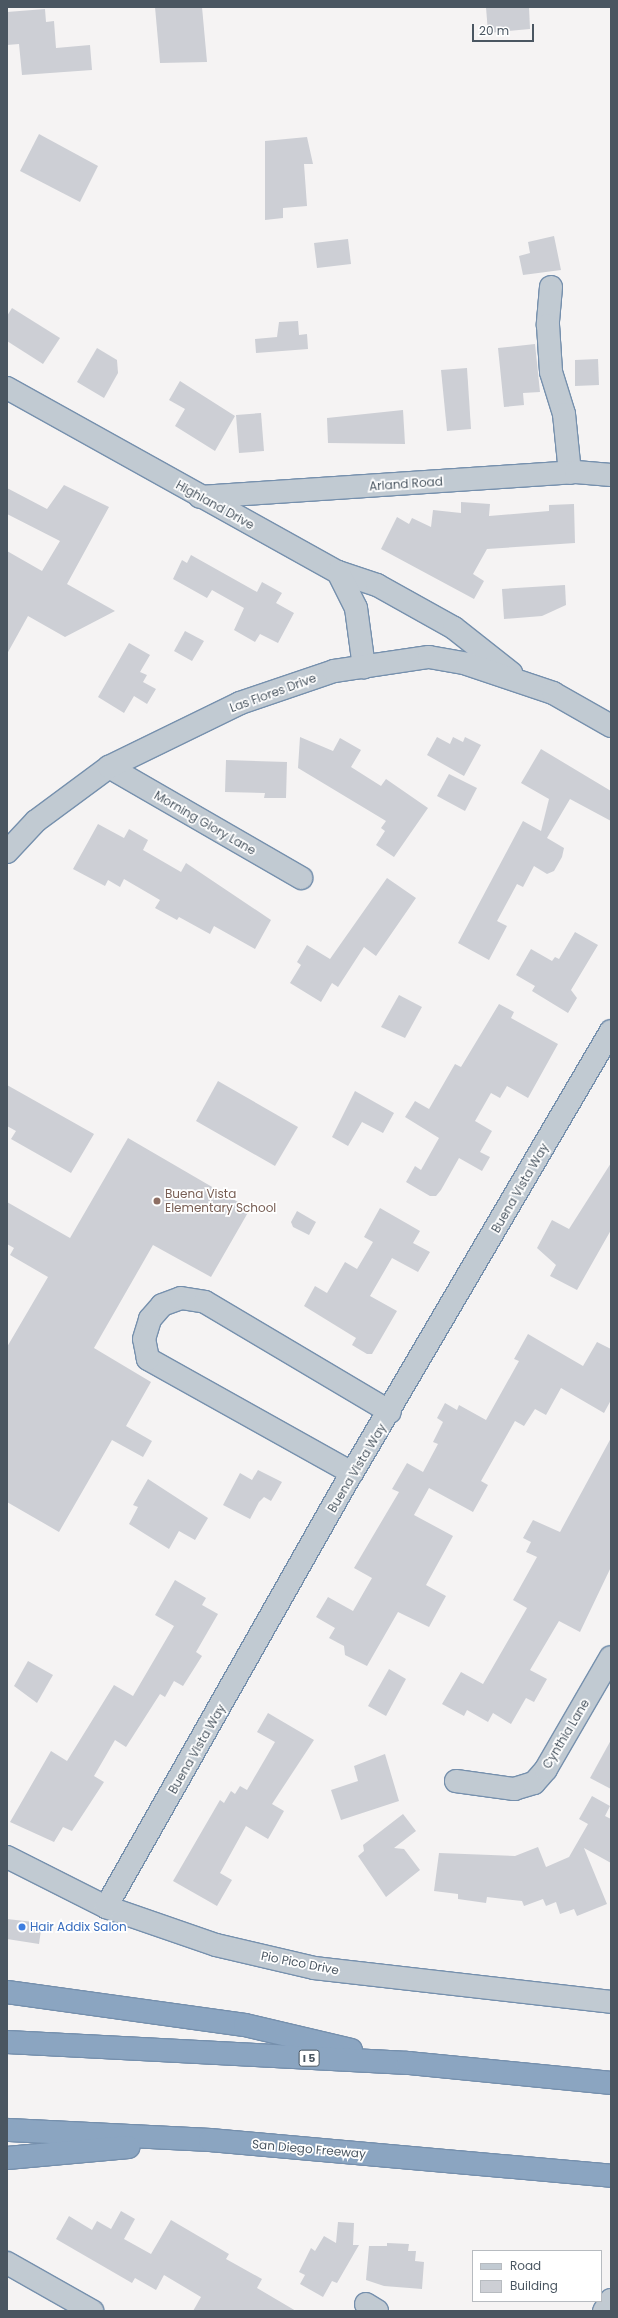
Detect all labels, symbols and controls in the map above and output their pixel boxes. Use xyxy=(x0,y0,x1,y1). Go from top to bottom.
scale bar xyxy=(474,16,536,42)
text: 20 m xyxy=(479,22,509,39)
street label: Arland Road xyxy=(369,474,443,494)
street label: Highland Drive xyxy=(173,478,257,532)
street label: Las Flores Drive xyxy=(228,671,318,715)
street label: Morning Glory Lane xyxy=(152,788,258,858)
street label: Buena Vista Way xyxy=(488,1141,552,1235)
place label: Buena Vista Elementary School xyxy=(165,1187,276,1215)
marker: Buena Vista Elementary School xyxy=(152,1196,162,1206)
street label: Buena Vista Way xyxy=(325,1421,389,1515)
street label: Cynthia Lane xyxy=(540,1697,592,1771)
street label: Buena Vista Way xyxy=(165,1702,229,1796)
place label: Hair Addix Salon xyxy=(30,1920,127,1934)
marker: Hair Addix Salon xyxy=(17,1922,27,1932)
street label: Pio Pico Drive xyxy=(260,1948,340,1978)
road number: I 5 xyxy=(298,2049,320,2067)
street label: San Diego Freeway xyxy=(252,2137,366,2161)
legend xyxy=(472,2250,602,2302)
text: Road xyxy=(510,2257,541,2274)
text: Building xyxy=(510,2277,558,2294)

